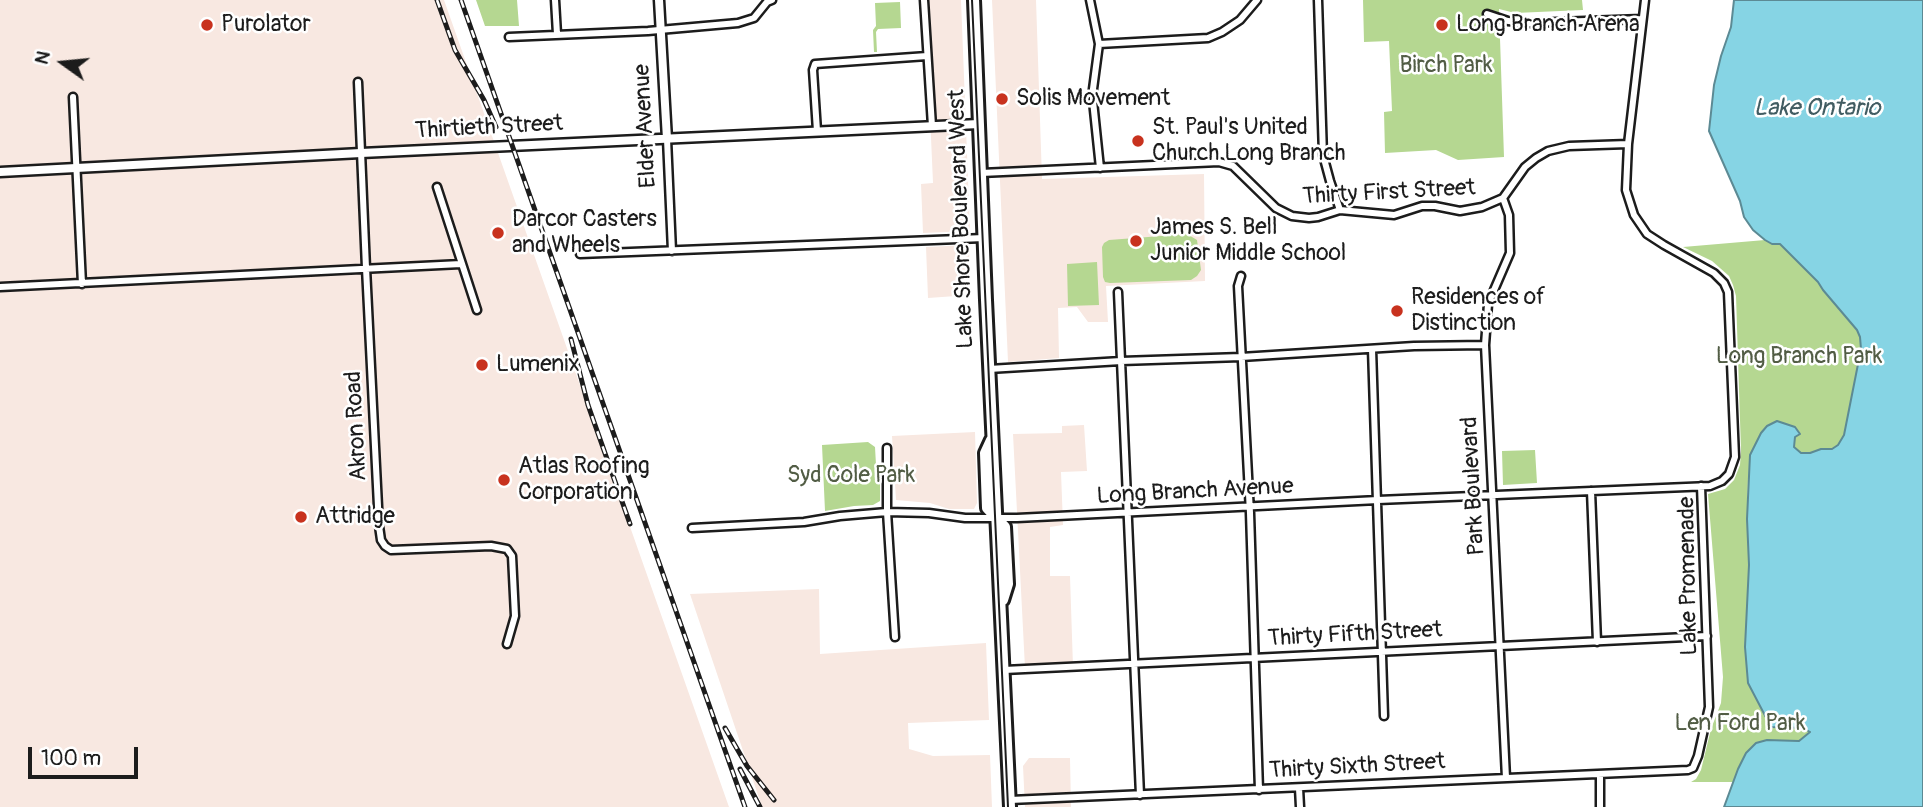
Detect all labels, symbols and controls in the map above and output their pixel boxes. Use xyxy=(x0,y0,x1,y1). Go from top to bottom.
place label: Purolator xyxy=(221,11,311,39)
place label: Long Branch Arena xyxy=(1456,11,1640,39)
marker: Purolator xyxy=(199,17,215,33)
marker: Long Branch Arena xyxy=(1434,17,1450,33)
north arrow xyxy=(28,28,98,98)
text: N xyxy=(29,48,56,67)
park label: Birch Park xyxy=(1399,52,1493,80)
street label: Elder Avenue xyxy=(629,63,663,189)
place label: Solis Movement xyxy=(1016,85,1170,113)
street label: Lake Shore Boulevard West xyxy=(944,89,980,349)
marker: Solis Movement xyxy=(994,91,1010,107)
water label: Lake Ontario xyxy=(1754,95,1880,123)
street label: Thirtieth Street xyxy=(414,110,564,146)
place label: St. Paul's United Church Long Branch xyxy=(1152,114,1346,168)
marker: St. Paul's United Church Long Branch xyxy=(1130,133,1146,149)
street label: Thirty First Street xyxy=(1302,175,1476,211)
place label: Darcor Casters and Wheels xyxy=(512,206,657,260)
place label: James S. Bell Junior Middle School xyxy=(1150,214,1346,268)
marker: Darcor Casters and Wheels xyxy=(490,225,506,241)
marker: James S. Bell Junior Middle School xyxy=(1128,233,1144,249)
place label: Residences of Distinction xyxy=(1411,284,1545,338)
marker: Residences of Distinction xyxy=(1389,303,1405,319)
park label: Long Branch Park xyxy=(1716,343,1882,371)
place label: Lumenix xyxy=(496,351,580,379)
marker: Lumenix xyxy=(474,357,490,373)
street label: Akron Road xyxy=(340,370,374,482)
street label: Park Boulevard xyxy=(1457,416,1491,556)
place label: Atlas Roofing Corporation xyxy=(518,453,650,507)
park label: Syd Cole Park xyxy=(787,462,915,490)
marker: Atlas Roofing Corporation xyxy=(496,472,512,488)
street label: Long Branch Avenue xyxy=(1096,473,1294,511)
street label: Lake Promenade xyxy=(1674,496,1704,656)
place label: Attridge xyxy=(315,503,395,531)
marker: Attridge xyxy=(293,509,309,525)
street label: Thirty Fifth Street xyxy=(1267,617,1443,653)
park label: Len Ford Park xyxy=(1674,710,1806,738)
scale bar xyxy=(32,734,142,778)
text: 100 m xyxy=(41,745,101,772)
street label: Thirty Sixth Street xyxy=(1268,749,1446,785)

